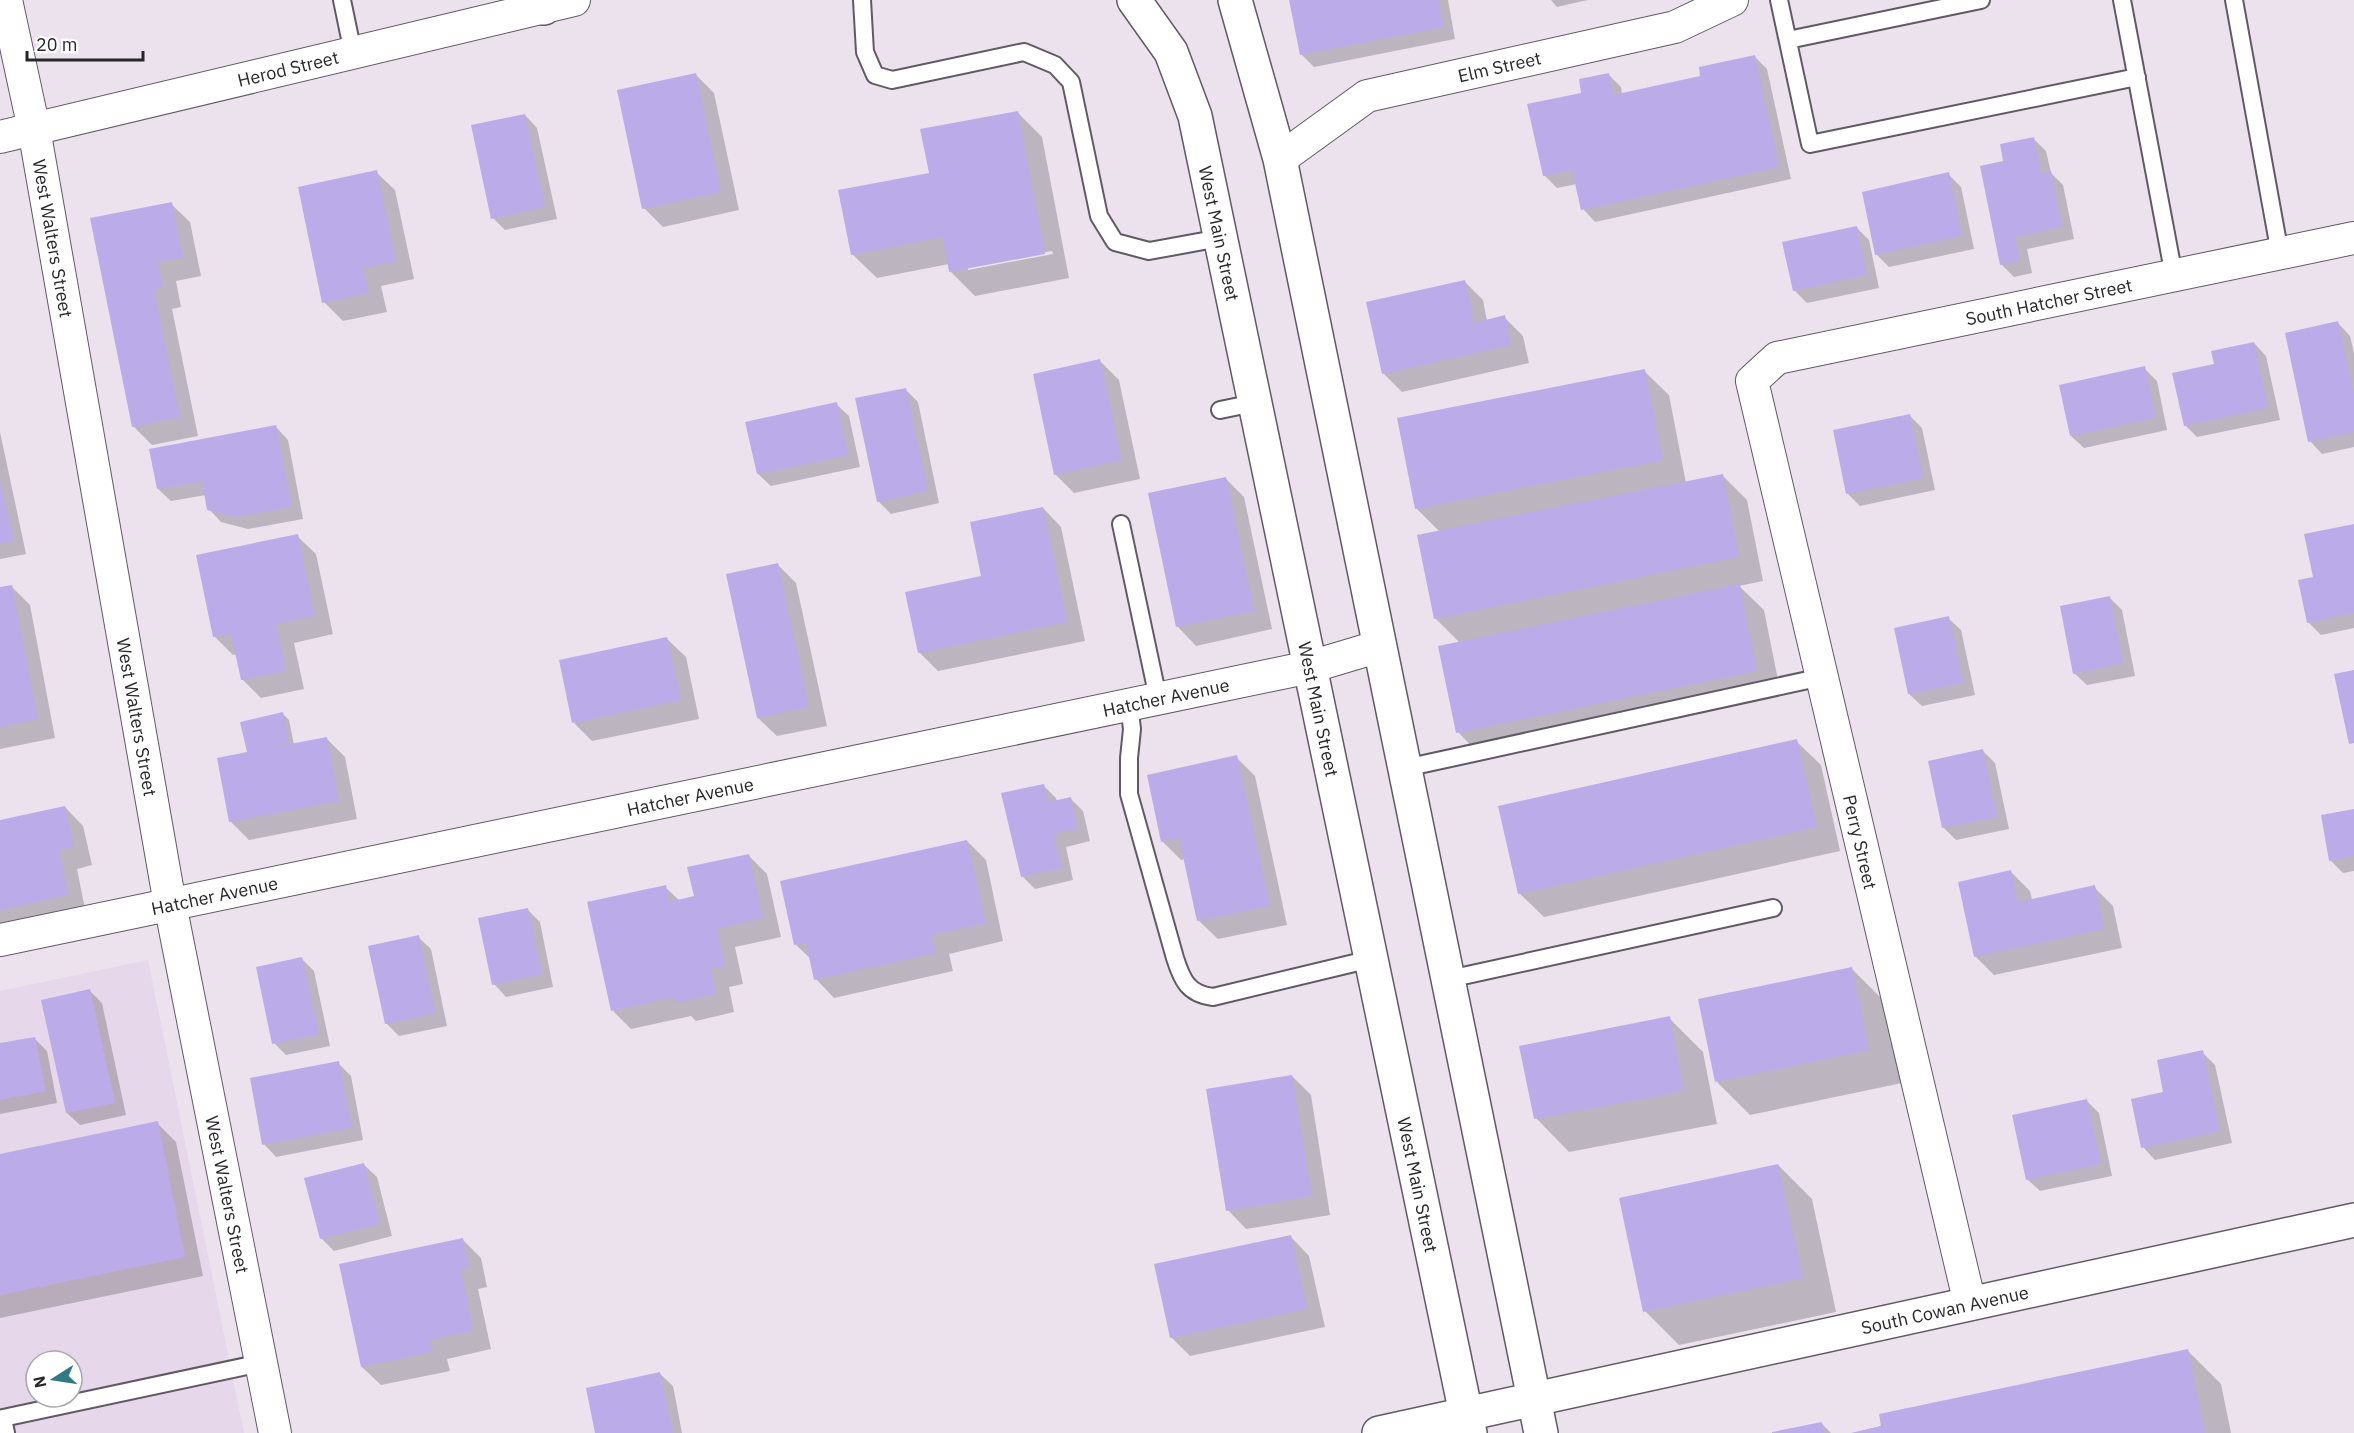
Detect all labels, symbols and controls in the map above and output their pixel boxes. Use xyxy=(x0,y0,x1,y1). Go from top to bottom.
scale bar xyxy=(27,24,142,62)
text: 20 m xyxy=(36,33,78,56)
street label: Herod Street xyxy=(235,45,341,91)
street label: Elm Street xyxy=(1455,46,1543,87)
street label: West Walters Street xyxy=(28,157,78,319)
street label: West Main Street xyxy=(1194,164,1245,303)
street label: South Hatcher Street xyxy=(1963,273,2134,330)
street label: West Walters Street xyxy=(112,636,162,798)
street label: West Main Street xyxy=(1294,639,1344,779)
street label: Hatcher Avenue xyxy=(1101,673,1231,721)
street label: Hatcher Avenue xyxy=(625,772,756,821)
street label: Perry Street xyxy=(1838,792,1882,892)
street label: Hatcher Avenue xyxy=(149,871,280,920)
street label: West Walters Street xyxy=(201,1114,255,1275)
street label: West Main Street xyxy=(1393,1115,1443,1254)
street label: South Cowan Avenue xyxy=(1859,1280,2031,1339)
north arrow xyxy=(24,1349,84,1409)
text: N xyxy=(28,1374,50,1390)

